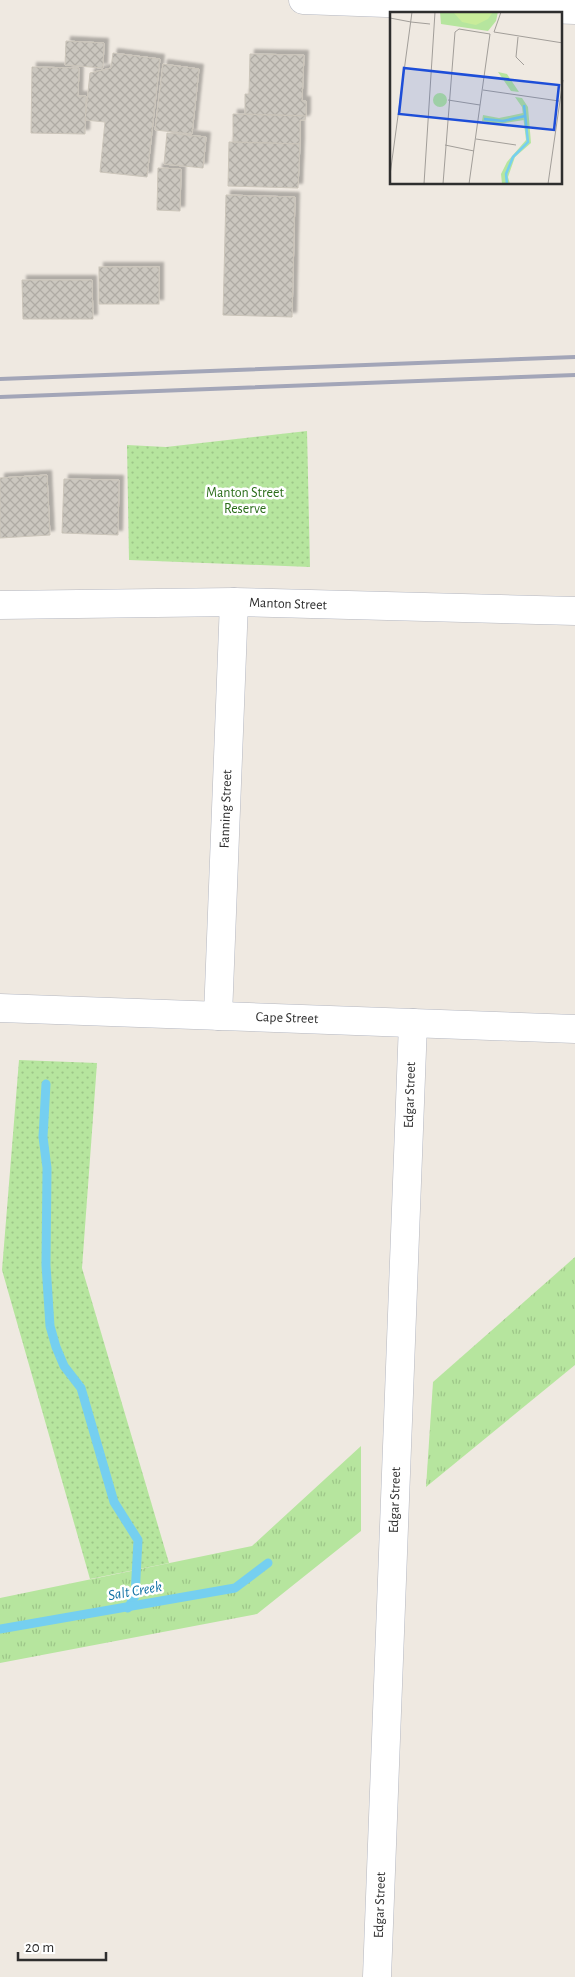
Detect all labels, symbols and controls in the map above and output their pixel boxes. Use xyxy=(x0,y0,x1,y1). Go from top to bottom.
inset map xyxy=(390,12,562,185)
park label: Manton Street Reserve xyxy=(206,486,285,516)
street label: Manton Street xyxy=(249,596,328,612)
street label: Fanning Street xyxy=(218,769,234,849)
street label: Cape Street xyxy=(255,1010,319,1026)
street label: Edgar Street xyxy=(402,1061,418,1128)
street label: Edgar Street xyxy=(387,1466,403,1533)
water label: Salt Creek xyxy=(107,1579,163,1603)
street label: Edgar Street xyxy=(372,1871,388,1938)
scale bar xyxy=(18,1930,105,1962)
text: 20 m xyxy=(25,1940,54,1955)

